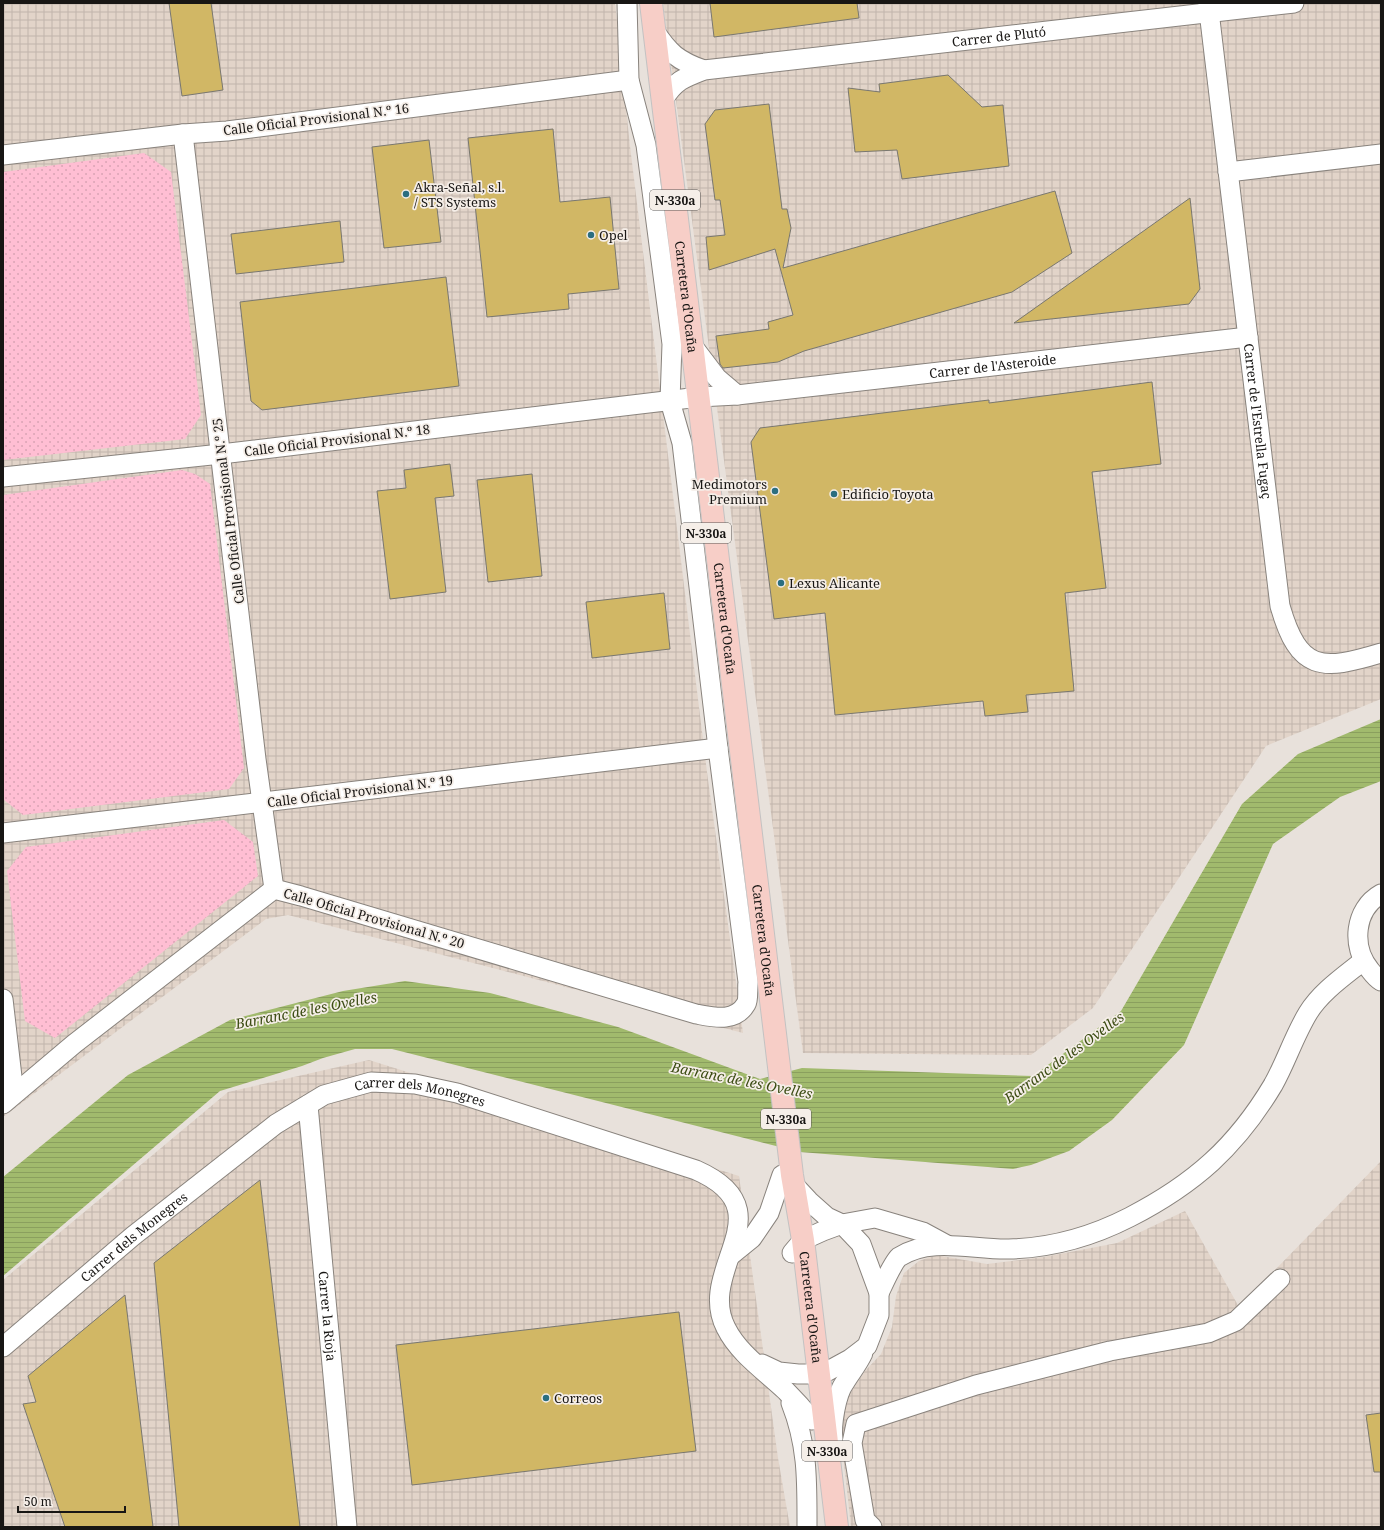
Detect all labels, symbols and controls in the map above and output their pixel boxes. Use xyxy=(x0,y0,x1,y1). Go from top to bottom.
street label: Carrer de Plutó xyxy=(951,22,1047,51)
street label: Calle Oficial Provisional N.º 16 xyxy=(222,99,410,139)
place label: Akra-Señal, s.l. / STS Systems xyxy=(414,178,505,211)
marker: Akra-Señal, s.l. / STS Systems xyxy=(401,189,411,199)
road number: N-330a xyxy=(650,190,700,210)
place label: Opel xyxy=(599,226,628,244)
marker: Opel xyxy=(586,230,596,240)
street label: Carretera d'Ocaña xyxy=(671,240,702,354)
street label: Carrer de l'Estrella Fugaç xyxy=(1240,342,1276,500)
street label: Carrer de l'Asteroide xyxy=(928,350,1057,382)
street label: Calle Oficial Provisional N.º 25 xyxy=(208,417,248,605)
street label: Calle Oficial Provisional N.º 18 xyxy=(243,420,431,460)
place label: Medimotors Premium xyxy=(692,475,767,508)
place label: Edificio Toyota xyxy=(842,485,934,503)
marker: Medimotors Premium xyxy=(770,486,780,496)
marker: Edificio Toyota xyxy=(829,489,839,499)
road number: N-330a xyxy=(681,523,731,543)
street label: Carretera d'Ocaña xyxy=(709,562,741,676)
place label: Lexus Alicante xyxy=(789,574,880,592)
marker: Lexus Alicante xyxy=(776,578,786,588)
street label: Calle Oficial Provisional N.º 19 xyxy=(266,771,454,811)
street label: Carretera d'Ocaña xyxy=(748,883,779,997)
street label: Calle Oficial Provisional N.º 20 xyxy=(281,884,467,952)
water label: Barranc de les Ovelles xyxy=(233,987,379,1033)
water label: Barranc de les Ovelles xyxy=(999,1007,1128,1108)
water label: Barranc de les Ovelles xyxy=(669,1057,815,1103)
street label: Carrer dels Monegres xyxy=(352,1073,488,1111)
road number: N-330a xyxy=(761,1109,811,1129)
street label: Carrer dels Monegres xyxy=(76,1188,191,1286)
street label: Carretera d'Ocaña xyxy=(795,1250,827,1364)
street label: Carrer la Rioja xyxy=(314,1270,341,1362)
place label: Correos xyxy=(554,1389,602,1407)
marker: Correos xyxy=(541,1393,551,1403)
road number: N-330a xyxy=(802,1441,852,1461)
scale bar xyxy=(18,1488,125,1514)
text: 50 m xyxy=(24,1493,52,1510)

